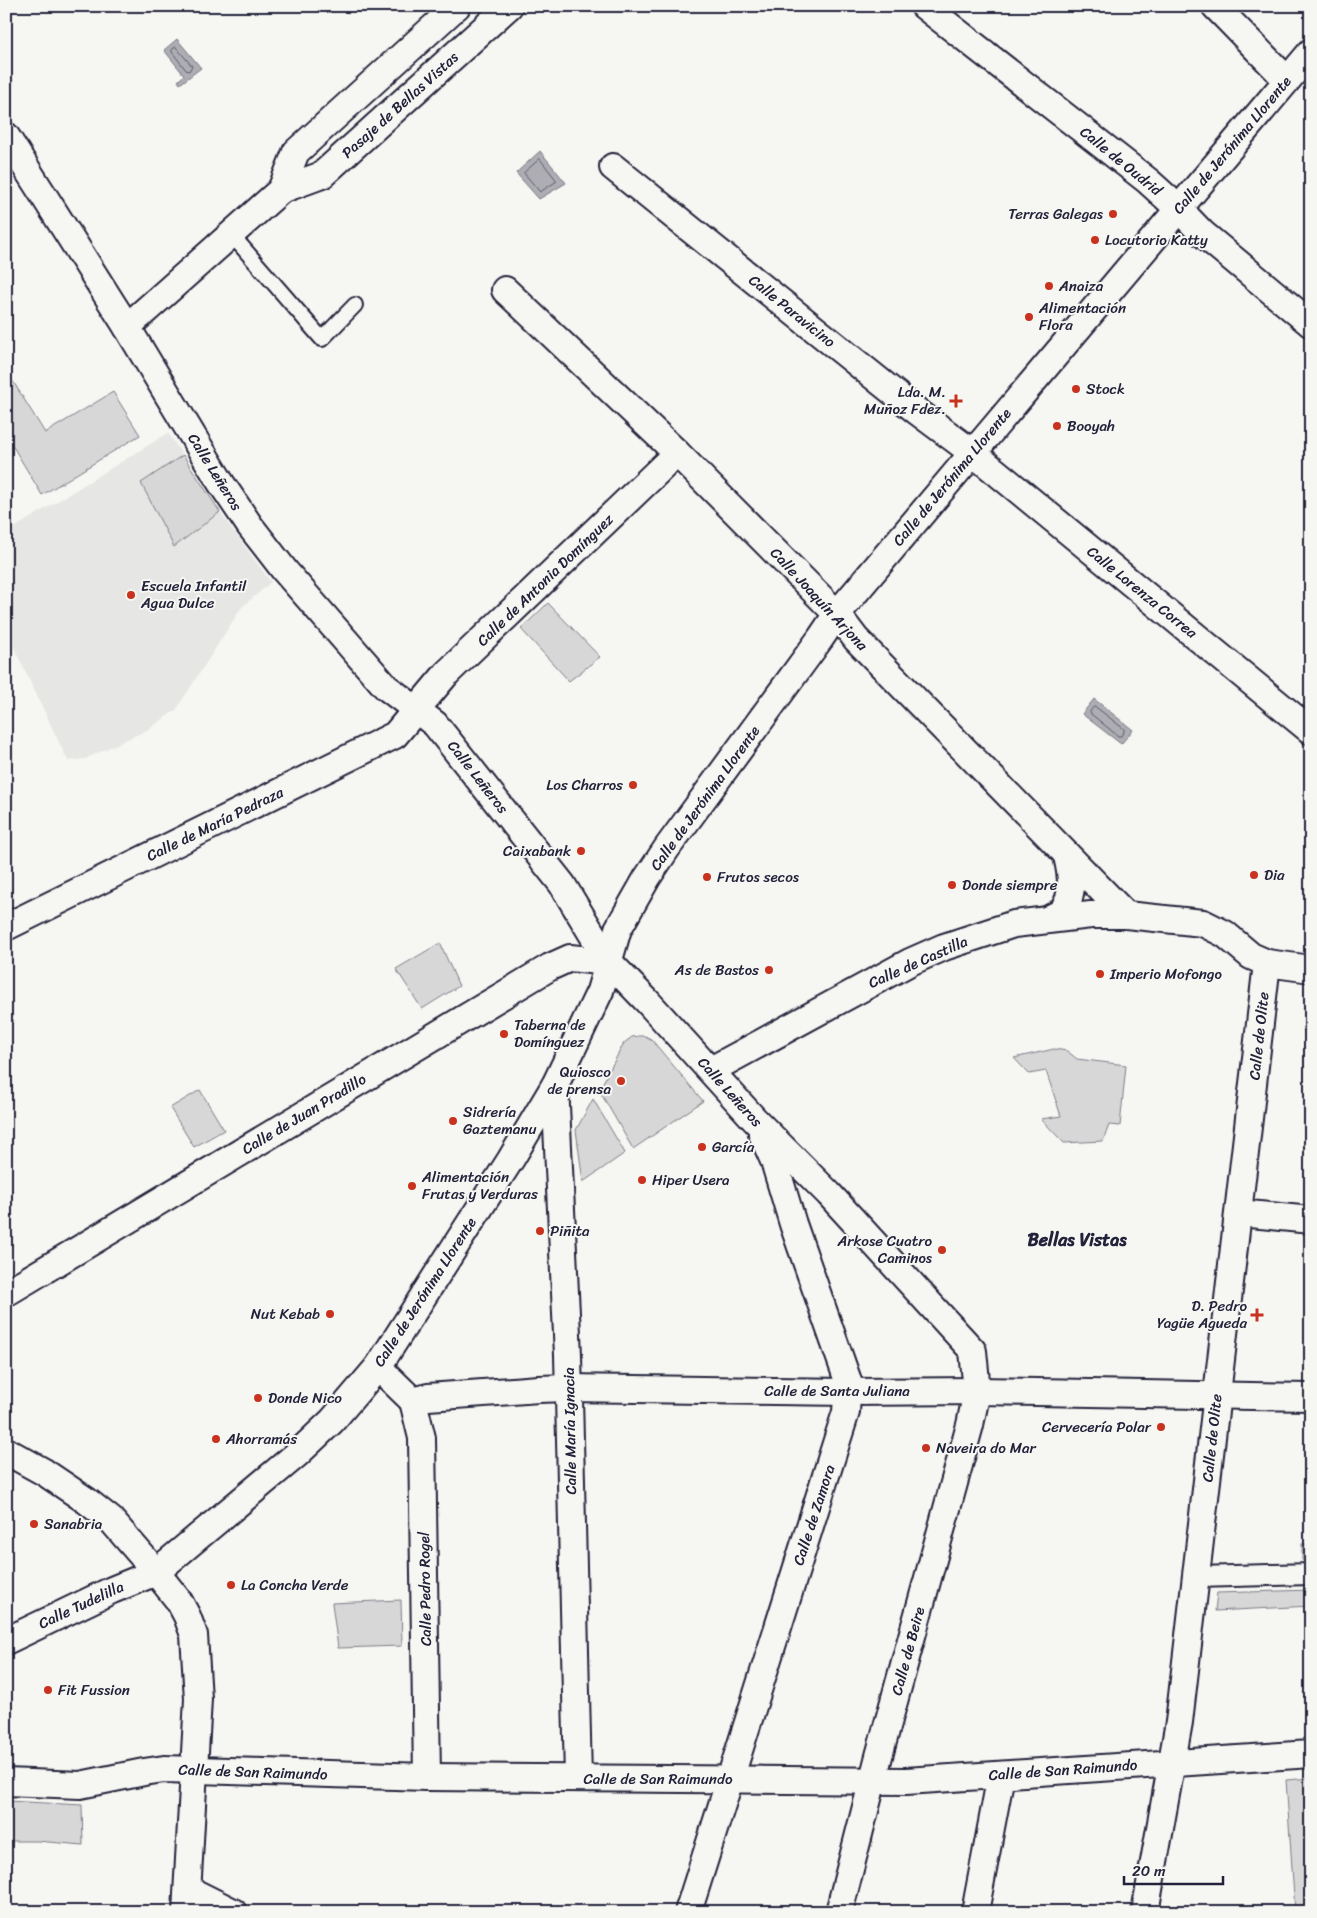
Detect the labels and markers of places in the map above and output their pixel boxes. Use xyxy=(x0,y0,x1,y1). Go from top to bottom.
place label: Terras Galegas xyxy=(1008,201,1104,227)
marker: Terras Galegas xyxy=(1107,208,1119,220)
place label: Locutorio Katty xyxy=(1105,227,1208,253)
marker: Locutorio Katty xyxy=(1089,234,1101,246)
place label: Anaiza xyxy=(1058,273,1104,299)
marker: Anaiza xyxy=(1043,280,1055,292)
place label: Alimentación Flora xyxy=(1038,295,1126,338)
marker: Alimentación Flora xyxy=(1023,311,1035,323)
place label: Stock xyxy=(1086,376,1125,402)
place label: Lda. M. Muñoz Fdez. xyxy=(864,379,946,422)
marker: Stock xyxy=(1070,383,1082,395)
marker: Lda. M. Muñoz Fdez. xyxy=(950,395,962,407)
place label: Booyah xyxy=(1067,413,1115,439)
marker: Booyah xyxy=(1051,420,1063,432)
place label: Escuela Infantil Agua Dulce xyxy=(140,573,247,616)
marker: Escuela Infantil Agua Dulce xyxy=(125,589,137,601)
place label: Los Charros xyxy=(546,772,623,798)
marker: Los Charros xyxy=(627,779,639,791)
place label: Caixabank xyxy=(503,838,572,864)
marker: Caixabank xyxy=(575,845,587,857)
place label: Dia xyxy=(1264,862,1285,888)
place label: Frutos secos xyxy=(717,864,800,890)
marker: Dia xyxy=(1248,869,1260,881)
marker: Frutos secos xyxy=(701,871,713,883)
place label: Donde siempre xyxy=(962,872,1058,898)
marker: Donde siempre xyxy=(946,879,958,891)
place label: As de Bastos xyxy=(674,957,759,983)
place label: Imperio Mofongo xyxy=(1109,961,1222,987)
marker: As de Bastos xyxy=(763,964,775,976)
marker: Imperio Mofongo xyxy=(1094,968,1106,980)
place label: Taberna de Domínguez xyxy=(514,1012,586,1055)
marker: Taberna de Domínguez xyxy=(498,1028,510,1040)
place label: Quiosco de prensa xyxy=(547,1059,611,1102)
marker: Quiosco de prensa xyxy=(615,1075,627,1087)
place label: Sidrería Gaztemanu xyxy=(463,1099,536,1142)
marker: Sidrería Gaztemanu xyxy=(447,1115,459,1127)
place label: García xyxy=(712,1134,755,1160)
marker: García xyxy=(696,1141,708,1153)
place label: Alimentación Frutas y Verduras xyxy=(421,1164,538,1207)
place label: Hiper Usera xyxy=(652,1167,730,1193)
marker: Hiper Usera xyxy=(636,1174,648,1186)
marker: Alimentación Frutas y Verduras xyxy=(406,1180,418,1192)
place label: Piñita xyxy=(550,1218,590,1244)
marker: Piñita xyxy=(534,1225,546,1237)
place label: Arkose Cuatro Caminos xyxy=(836,1228,933,1271)
marker: Arkose Cuatro Caminos xyxy=(936,1244,948,1256)
place label: D. Pedro Yagüe Agueda xyxy=(1157,1293,1247,1336)
place label: Nut Kebab xyxy=(251,1301,320,1327)
marker: Nut Kebab xyxy=(324,1308,336,1320)
marker: D. Pedro Yagüe Agueda xyxy=(1251,1309,1263,1321)
place label: Donde Nico xyxy=(268,1385,342,1411)
marker: Donde Nico xyxy=(252,1392,264,1404)
place label: Cervecería Polar xyxy=(1042,1414,1152,1440)
marker: Cervecería Polar xyxy=(1155,1421,1167,1433)
place label: Ahorramás xyxy=(225,1426,297,1452)
marker: Ahorramás xyxy=(210,1433,222,1445)
place label: Naveira do Mar xyxy=(936,1435,1037,1461)
marker: Naveira do Mar xyxy=(920,1442,932,1454)
place label: Sanabria xyxy=(44,1511,103,1537)
marker: Sanabria xyxy=(28,1518,40,1530)
place label: La Concha Verde xyxy=(241,1572,349,1598)
marker: La Concha Verde xyxy=(225,1579,237,1591)
place label: Fit Fussion xyxy=(58,1677,130,1703)
marker: Fit Fussion xyxy=(42,1684,54,1696)

